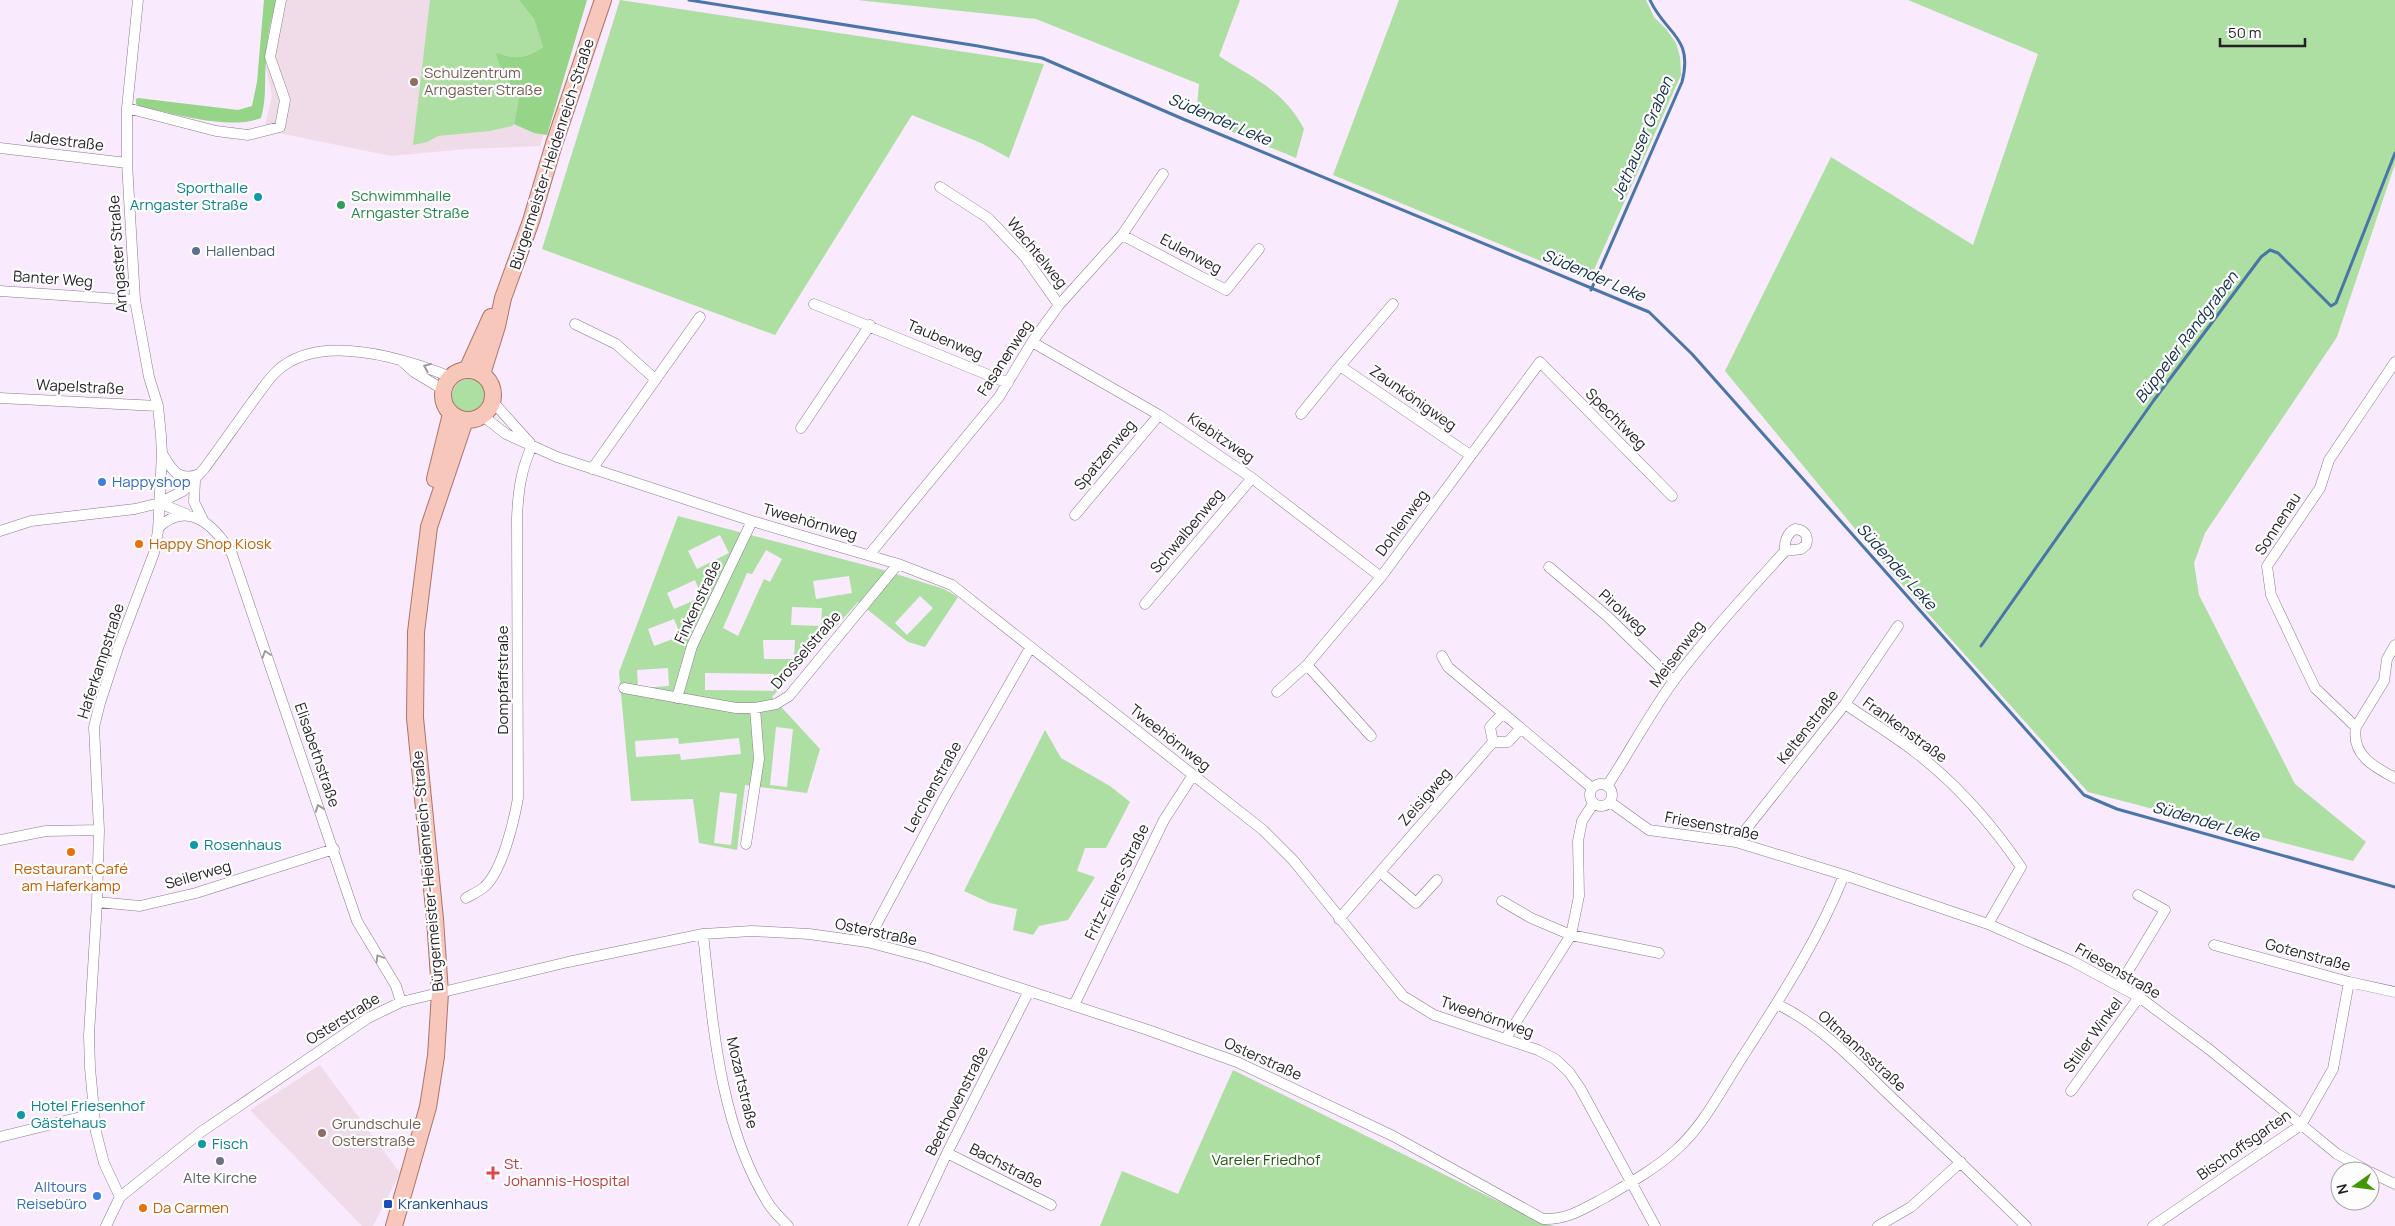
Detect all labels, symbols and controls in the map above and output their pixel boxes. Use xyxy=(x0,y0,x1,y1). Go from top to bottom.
scale bar xyxy=(2220,15,2305,47)
text: 50 m xyxy=(2228,22,2262,43)
street label: Bürgermeister-Heidenreich-Straße xyxy=(504,35,599,272)
place label: Schulzentrum Arngaster Straße xyxy=(424,62,542,100)
water label: Jethauser Graben xyxy=(1606,73,1678,203)
marker: Schulzentrum Arngaster Straße xyxy=(408,76,420,88)
water label: Südender Leke xyxy=(1165,87,1276,151)
street label: Jadestraße xyxy=(25,125,105,156)
place label: Sporthalle Arngaster Straße xyxy=(130,177,248,215)
place label: Schwimmhalle Arngaster Straße xyxy=(351,185,469,223)
marker: Sporthalle Arngaster Straße xyxy=(252,191,264,203)
street label: Arngaster Straße xyxy=(103,194,132,314)
marker: Schwimmhalle Arngaster Straße xyxy=(335,199,347,211)
street label: Wachtelweg xyxy=(1002,213,1073,293)
street label: Eulenweg xyxy=(1157,228,1226,279)
place label: Hallenbad xyxy=(206,240,275,261)
water label: Südender Leke xyxy=(1539,243,1650,307)
marker: Hallenbad xyxy=(190,245,202,257)
street label: Banter Weg xyxy=(12,265,94,292)
water label: Büppeler Randgraben xyxy=(2129,266,2243,407)
street label: Taubenweg xyxy=(904,314,986,365)
street label: Fasanenweg xyxy=(972,316,1037,400)
street label: Zaunkönigweg xyxy=(1366,360,1461,435)
one-way arrow xyxy=(423,363,432,374)
street label: Wapelstraße xyxy=(36,374,125,399)
street label: Spechtweg xyxy=(1581,383,1652,454)
street label: Kiebitzweg xyxy=(1184,408,1259,468)
street label: Spatzenweg xyxy=(1069,415,1140,494)
place label: Happyshop xyxy=(112,471,191,492)
marker: Happyshop xyxy=(96,476,108,488)
street label: Schwalbenweg xyxy=(1145,484,1228,577)
street label: Dohlenweg xyxy=(1370,485,1433,560)
street label: Sonnenau xyxy=(2250,488,2306,559)
street label: Tweehörnweg xyxy=(760,498,860,545)
water label: Südender Leke xyxy=(1852,518,1943,615)
place label: Happy Shop Kiosk xyxy=(149,533,272,554)
marker: Happy Shop Kiosk xyxy=(133,538,145,550)
street label: Finkenstraße xyxy=(669,556,726,647)
street label: Pirolweg xyxy=(1594,584,1652,639)
street label: Haferkampstraße xyxy=(72,600,129,721)
street label: Drosselstraße xyxy=(766,606,846,693)
street label: Meisenweg xyxy=(1644,616,1709,692)
street label: Dompfaffstraße xyxy=(492,625,513,734)
one-way arrow xyxy=(262,651,272,659)
street label: Keltenstraße xyxy=(1772,685,1843,768)
street label: Frankenstraße xyxy=(1859,692,1952,768)
street label: Tweehörnweg xyxy=(1125,699,1215,776)
street label: Elisabethstraße xyxy=(290,700,345,810)
street label: Lerchenstraße xyxy=(899,737,966,836)
street label: Bürgermeister-Heidenreich-Straße xyxy=(406,750,448,992)
street label: Zeisigweg xyxy=(1394,763,1456,830)
water label: Südender Leke xyxy=(2150,795,2263,847)
one-way arrow xyxy=(315,804,325,813)
street label: Friesenstraße xyxy=(1663,806,1761,845)
street label: Fritz-Eilers-Straße xyxy=(1079,820,1154,943)
place label: Rosenhaus xyxy=(204,834,282,855)
marker: Rosenhaus xyxy=(188,839,200,851)
marker: Restaurant Café am Haferkamp xyxy=(65,846,77,858)
street label: Seilerweg xyxy=(162,855,233,894)
place label: Restaurant Café am Haferkamp xyxy=(14,858,128,896)
street label: Osterstraße xyxy=(833,913,919,950)
street label: Gotenstraße xyxy=(2263,933,2353,976)
street label: Friesenstraße xyxy=(2072,938,2165,1004)
one-way arrow xyxy=(375,955,385,964)
street label: Osterstraße xyxy=(302,987,384,1050)
street label: Tweehörnweg xyxy=(1438,991,1537,1042)
street label: Stiller Winkel xyxy=(2058,993,2127,1077)
street label: Oltmannsstraße xyxy=(1814,1005,1911,1096)
street label: Osterstraße xyxy=(1221,1032,1306,1085)
street label: Mozartstraße xyxy=(722,1035,763,1131)
street label: Beethovenstraße xyxy=(920,1042,993,1159)
place label: Hotel Friesenhof Gästehaus xyxy=(31,1095,145,1133)
street label: Bischoffsgarten xyxy=(2193,1104,2295,1185)
marker: Hotel Friesenhof Gästehaus xyxy=(15,1109,27,1121)
place label: Grundschule Osterstraße xyxy=(332,1113,421,1151)
marker: Grundschule Osterstraße xyxy=(316,1127,328,1139)
place label: Fisch xyxy=(212,1133,248,1154)
marker: Fisch xyxy=(196,1138,208,1150)
street label: Bachstraße xyxy=(966,1138,1047,1193)
park label: Vareler Friedhof xyxy=(1212,1149,1321,1170)
place label: St. Johannis-Hospital xyxy=(504,1153,630,1191)
marker: Alte Kirche xyxy=(214,1155,226,1167)
north arrow xyxy=(2330,1161,2380,1211)
marker: St. Johannis-Hospital xyxy=(486,1166,500,1180)
place label: Alte Kirche xyxy=(183,1167,257,1188)
place label: Alltours Reisebüro xyxy=(17,1176,87,1214)
text: N xyxy=(2331,1182,2352,1196)
marker: Alltours Reisebüro xyxy=(91,1190,103,1202)
place label: Krankenhaus xyxy=(398,1193,488,1214)
place label: Da Carmen xyxy=(153,1197,229,1218)
marker: Krankenhaus xyxy=(382,1198,394,1210)
marker: Da Carmen xyxy=(137,1202,149,1214)

